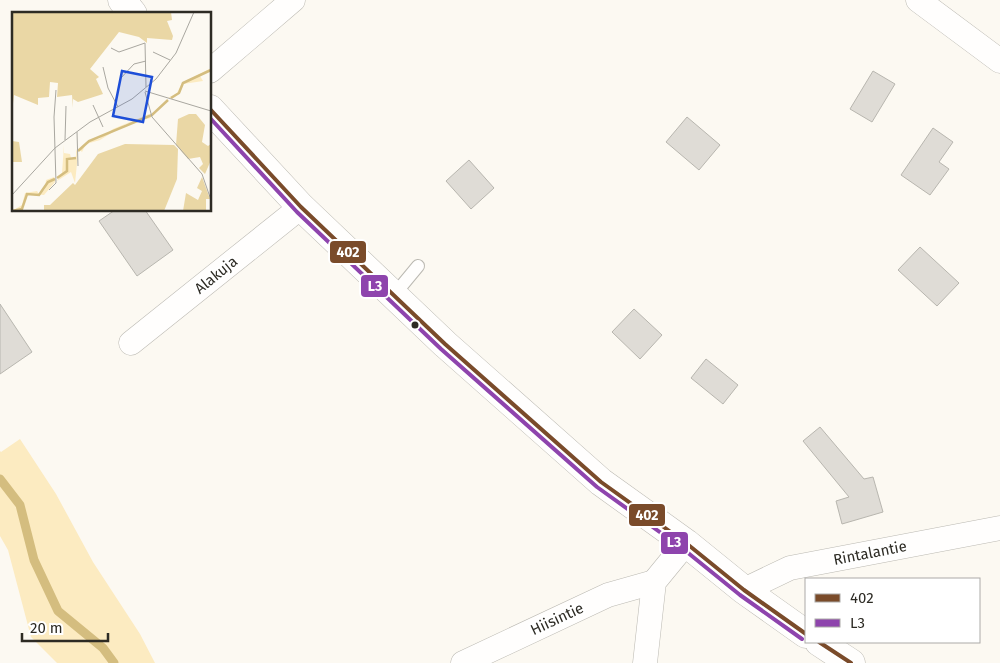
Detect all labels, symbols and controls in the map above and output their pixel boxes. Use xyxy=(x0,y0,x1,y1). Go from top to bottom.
inset map xyxy=(12,12,211,211)
line badge: 402 xyxy=(329,240,367,264)
text: 402 xyxy=(336,244,360,261)
street label: Alakuja xyxy=(191,252,241,298)
line badge: L3 xyxy=(360,274,389,298)
text: L3 xyxy=(368,278,382,295)
unlabelled marker xyxy=(410,320,420,330)
line badge: 402 xyxy=(628,503,666,527)
text: 402 xyxy=(635,507,659,524)
line badge: L3 xyxy=(660,531,689,555)
text: L3 xyxy=(667,534,681,551)
street label: Rintalantie xyxy=(832,537,908,569)
legend xyxy=(805,578,980,643)
text: 402 xyxy=(850,589,874,607)
street label: Hiisintie xyxy=(528,599,586,639)
scale bar xyxy=(22,610,109,642)
text: L3 xyxy=(850,614,865,632)
text: 20 m xyxy=(30,619,63,637)

